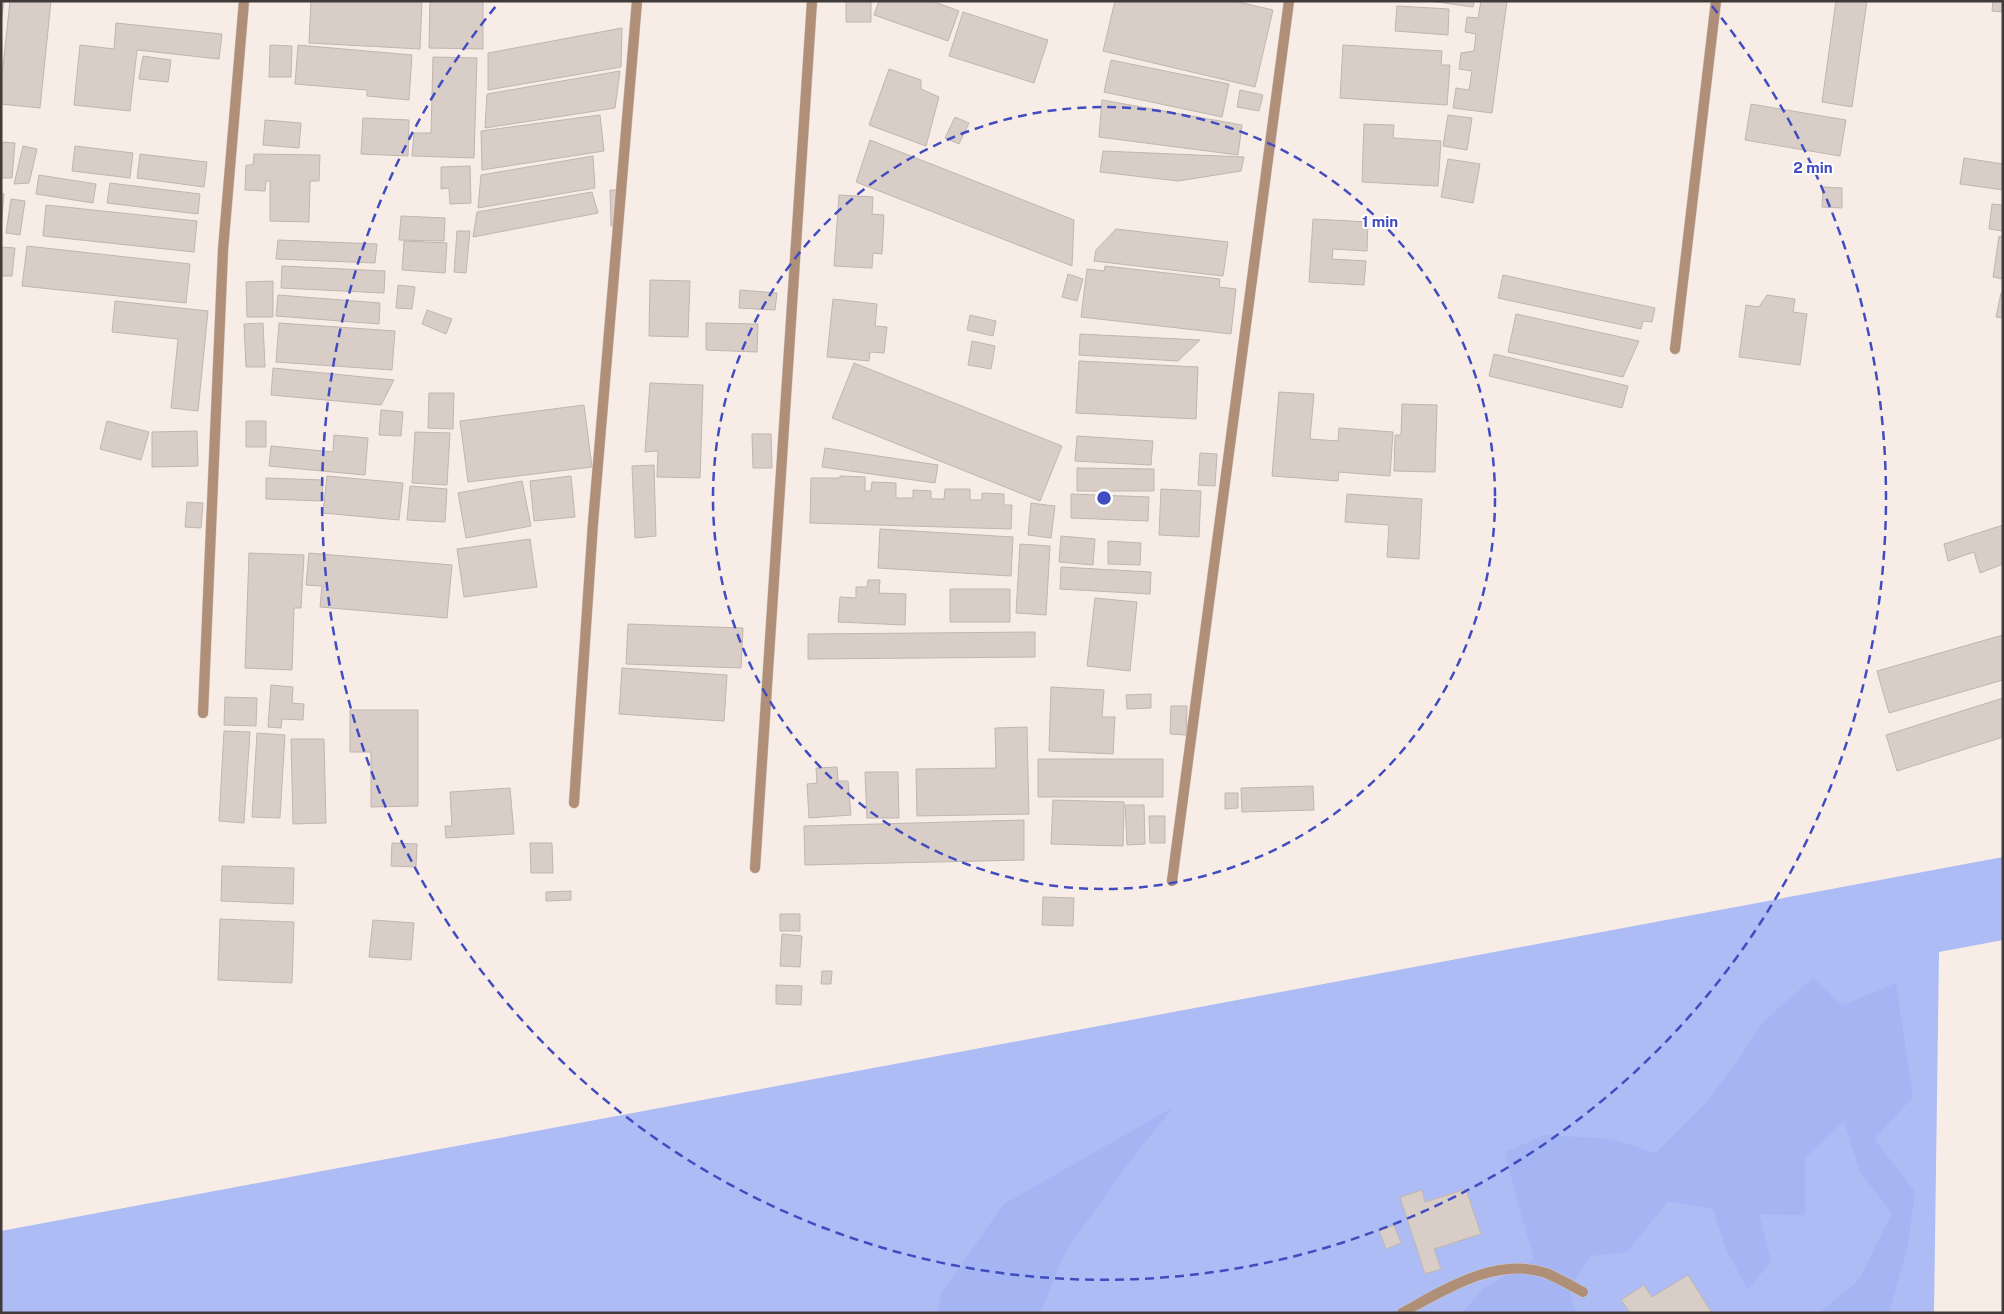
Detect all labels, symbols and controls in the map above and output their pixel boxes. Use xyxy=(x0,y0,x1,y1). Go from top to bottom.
text: 2 min xyxy=(1793,159,1833,176)
text: 1 min xyxy=(1362,213,1398,230)
centre of rings xyxy=(1095,489,1113,507)

